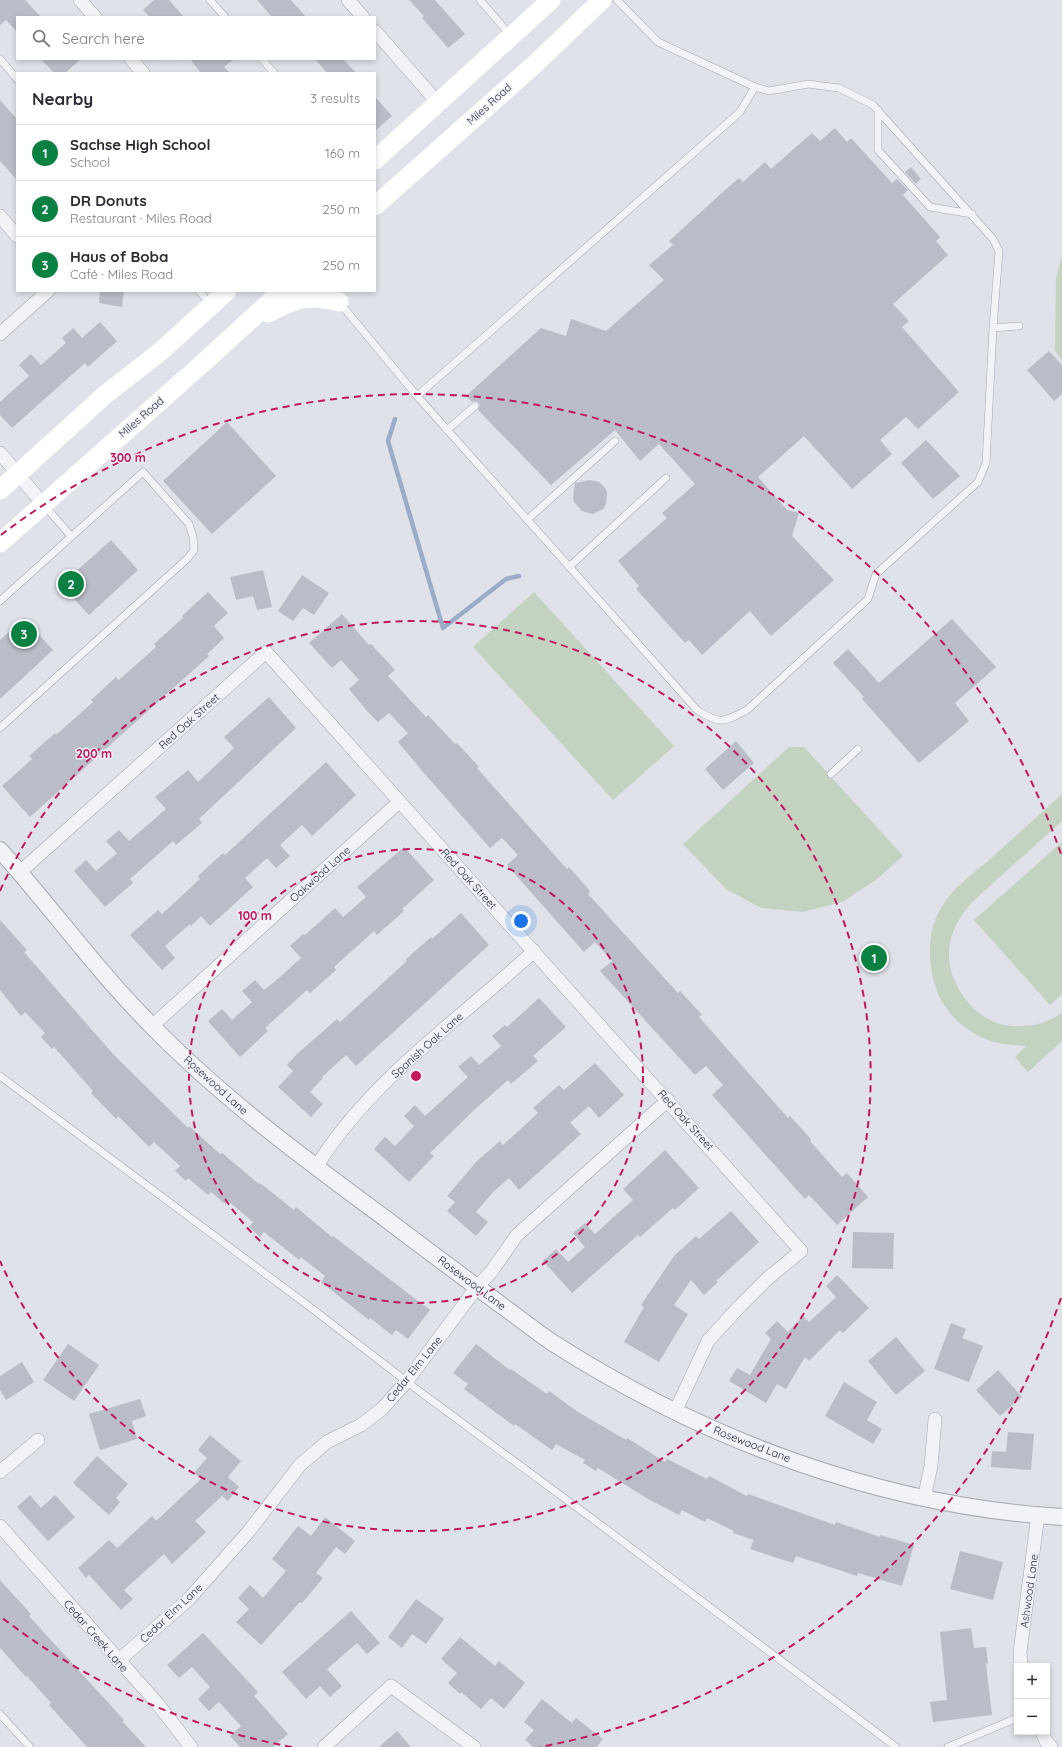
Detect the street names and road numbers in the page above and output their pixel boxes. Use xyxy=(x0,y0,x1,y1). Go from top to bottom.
street label: Miles Road xyxy=(464,80,514,128)
street label: Miles Road xyxy=(115,393,167,441)
street label: Red Oak Street xyxy=(156,690,223,752)
street label: Oakwood Lane xyxy=(287,843,353,905)
street label: Red Oak Street xyxy=(438,846,500,913)
street label: Spanish Oak Lane xyxy=(388,1009,466,1081)
street label: Rosewood Lane xyxy=(181,1052,251,1118)
street label: Red Oak Street xyxy=(655,1087,717,1154)
street label: Rosewood Lane xyxy=(435,1253,509,1313)
street label: Cedar Elm Lane xyxy=(383,1333,445,1405)
street label: Rosewood Lane xyxy=(711,1423,793,1465)
street label: Ashwood Lane xyxy=(1017,1553,1041,1629)
street label: Cedar Elm Lane xyxy=(137,1580,205,1646)
street label: Cedar Creek Lane xyxy=(61,1597,131,1675)

